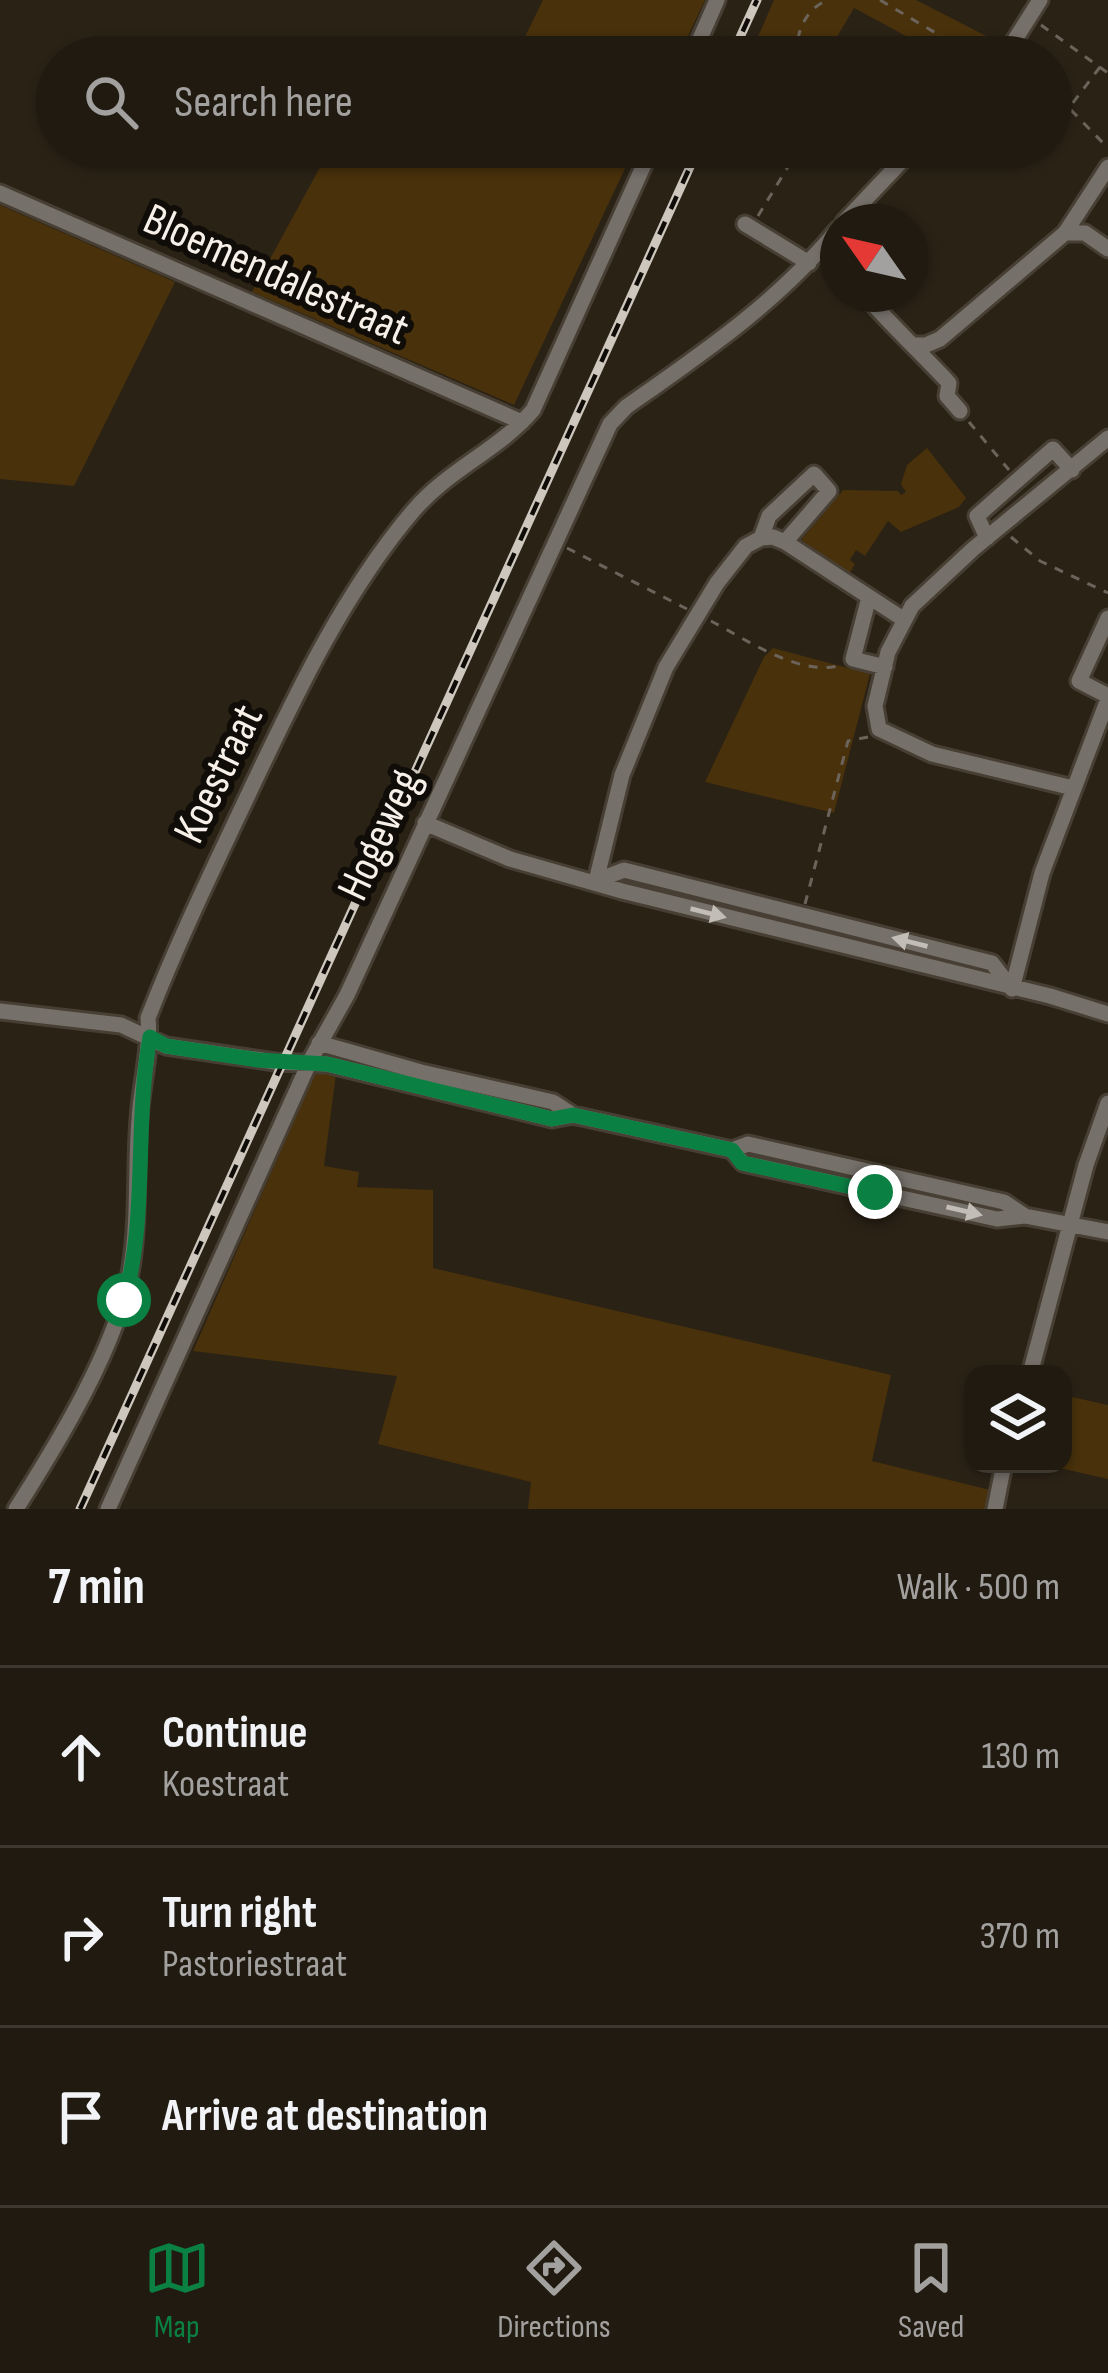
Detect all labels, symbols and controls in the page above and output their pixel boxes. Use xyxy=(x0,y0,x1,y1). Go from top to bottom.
search box xyxy=(36,36,1072,168)
icon: search xyxy=(78,69,144,135)
text: Search here xyxy=(174,75,353,130)
street label: Bloemendalestraat xyxy=(135,192,417,358)
north arrow xyxy=(820,204,928,312)
street label: Koestraat xyxy=(162,696,276,852)
street label: Hogeweg xyxy=(326,761,434,909)
one-way arrow xyxy=(690,904,727,923)
one-way arrow xyxy=(892,932,929,951)
route end xyxy=(848,1165,902,1219)
one-way arrow xyxy=(945,1203,983,1222)
route start xyxy=(97,1273,151,1327)
map controls xyxy=(964,1365,1072,1473)
button: layers xyxy=(964,1365,1072,1473)
text: 7 min xyxy=(48,1557,145,1618)
text: Walk · 500 m xyxy=(897,1564,1060,1611)
text: Continue xyxy=(162,1706,308,1761)
icon: ahead xyxy=(48,1724,114,1790)
text: 130 m xyxy=(981,1733,1060,1780)
text: Koestraat xyxy=(162,1761,289,1808)
text: Turn right xyxy=(162,1886,317,1941)
icon: right xyxy=(48,1904,114,1970)
text: 370 m xyxy=(980,1913,1060,1960)
text: Pastoriestraat xyxy=(162,1941,347,1988)
icon: arrive xyxy=(48,2084,114,2150)
text: Arrive at destination xyxy=(162,2089,488,2144)
tab: Map xyxy=(144,2235,210,2347)
tab: Directions xyxy=(497,2235,611,2347)
tab: Saved xyxy=(898,2235,964,2347)

